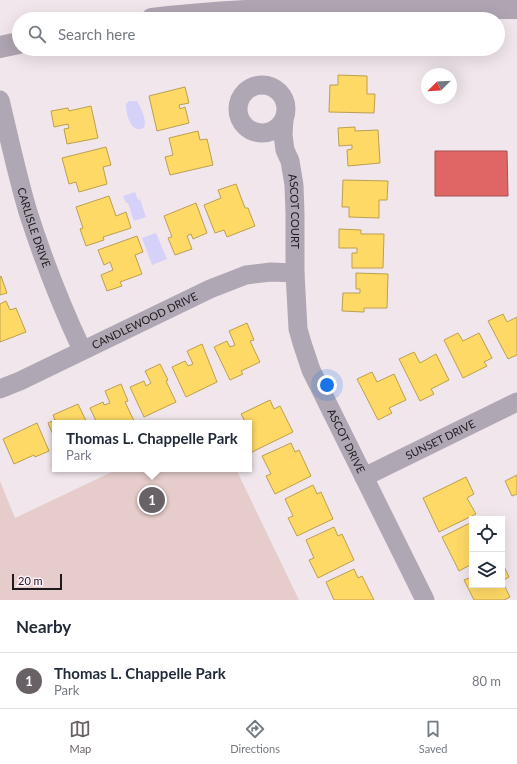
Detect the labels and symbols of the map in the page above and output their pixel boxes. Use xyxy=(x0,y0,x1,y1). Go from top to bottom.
north arrow xyxy=(421,68,457,104)
street label: ASCOT COURT xyxy=(286,173,302,250)
street label: CARLISLE DRIVE xyxy=(15,186,54,269)
street label: CANDLEWOOD DRIVE xyxy=(89,289,199,351)
your location xyxy=(317,375,337,395)
street label: ASCOT DRIVE xyxy=(325,406,368,475)
street label: SUNSET DRIVE xyxy=(403,417,477,462)
pin: 1 xyxy=(139,485,165,515)
scale bar xyxy=(12,572,62,591)

